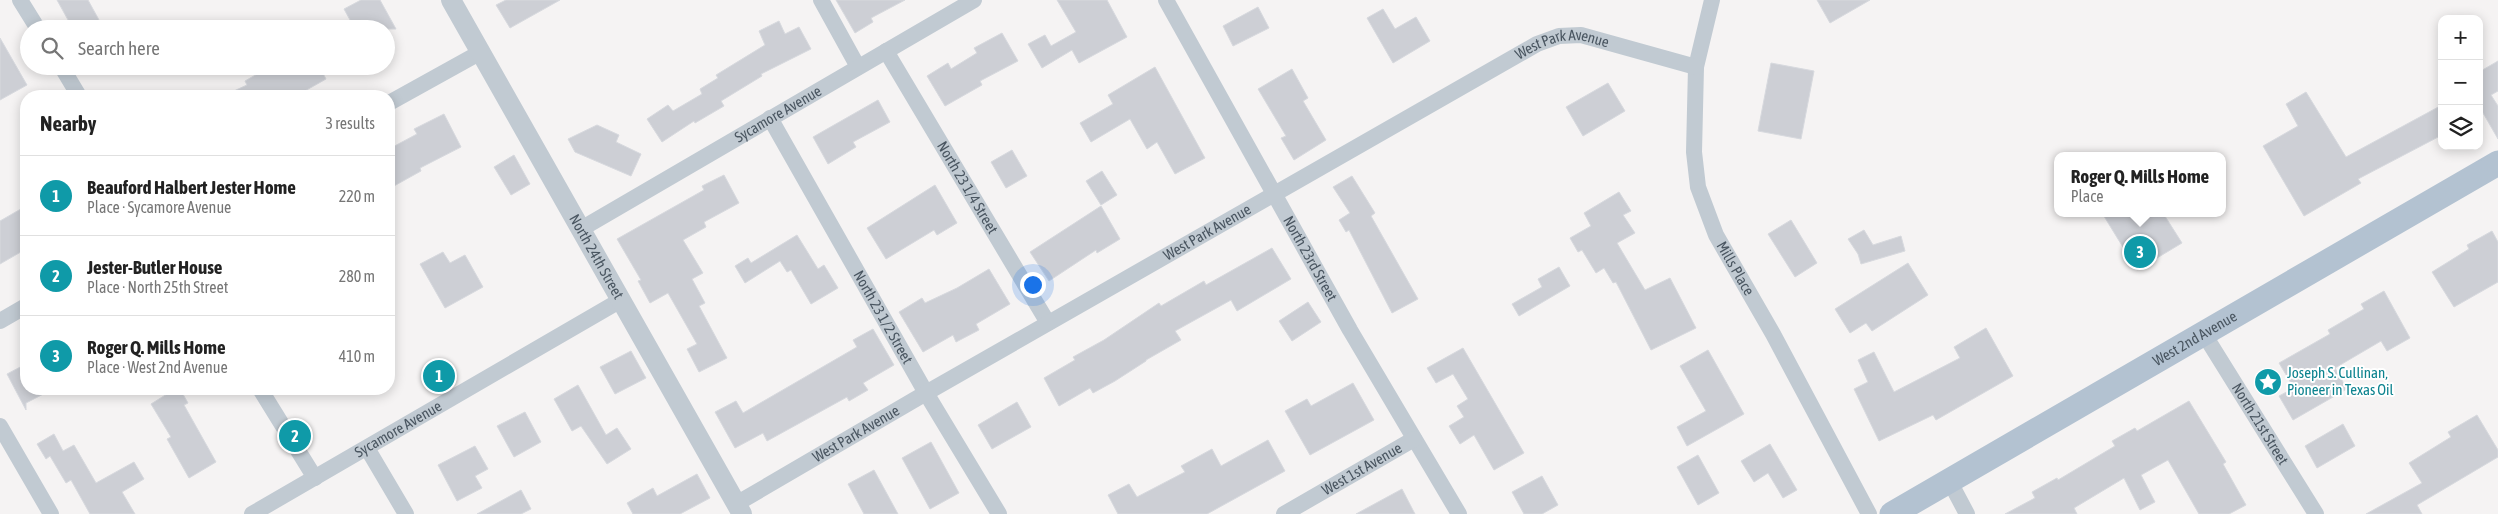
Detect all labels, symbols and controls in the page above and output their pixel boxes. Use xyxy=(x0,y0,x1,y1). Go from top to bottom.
map controls xyxy=(2438,15,2483,150)
button: + xyxy=(2438,15,2483,60)
search box xyxy=(20,20,395,75)
street label: West Park Avenue xyxy=(1512,26,1611,63)
icon: search xyxy=(38,34,66,62)
text: Search here xyxy=(78,37,160,59)
button: − xyxy=(2438,60,2483,105)
street label: Sycamore Avenue xyxy=(731,82,824,146)
button: layers xyxy=(2438,105,2483,150)
text: Nearby xyxy=(40,111,96,135)
text: 3 results xyxy=(325,114,375,132)
street label: North 23 1/4 Street xyxy=(934,138,1002,237)
popup xyxy=(2054,152,2226,217)
text: Roger Q. Mills Home xyxy=(2071,165,2209,187)
text: Beauford Halbert Jester Home xyxy=(87,176,296,198)
text: 1 xyxy=(52,187,60,205)
text: 220 m xyxy=(339,187,375,205)
text: Place xyxy=(2071,187,2103,205)
text: Place · Sycamore Avenue xyxy=(87,198,231,216)
street label: West Park Avenue xyxy=(1160,200,1254,263)
street label: North 24th Street xyxy=(566,211,627,302)
street label: North 23rd Street xyxy=(1280,213,1341,304)
pin: 3 xyxy=(2124,233,2156,271)
street label: Mills Place xyxy=(1713,238,1758,298)
text: Jester-Butler House xyxy=(87,256,223,278)
text: 2 xyxy=(52,267,60,285)
text: 280 m xyxy=(339,267,375,285)
street label: North 23 1/2 Street xyxy=(850,267,917,366)
your location xyxy=(1020,272,1046,298)
text: Place · North 25th Street xyxy=(87,278,228,296)
street label: West 2nd Avenue xyxy=(2150,307,2240,369)
text: Roger Q. Mills Home xyxy=(87,336,226,358)
text: 3 xyxy=(52,347,60,365)
text: 410 m xyxy=(339,347,375,365)
pin: 1 xyxy=(423,357,455,395)
text: Place · West 2nd Avenue xyxy=(87,358,228,376)
place label: Joseph S. Cullinan, Pioneer in Texas Oil xyxy=(2287,364,2394,398)
place icon: Joseph S. Cullinan, Pioneer in Texas Oil xyxy=(2253,367,2283,397)
street label: North 21st Street xyxy=(2229,380,2292,468)
street label: Sycamore Avenue xyxy=(352,397,445,461)
street label: West Park Avenue xyxy=(809,401,902,465)
pin: 2 xyxy=(279,417,311,455)
street label: West 1st Avenue xyxy=(1319,439,1405,498)

